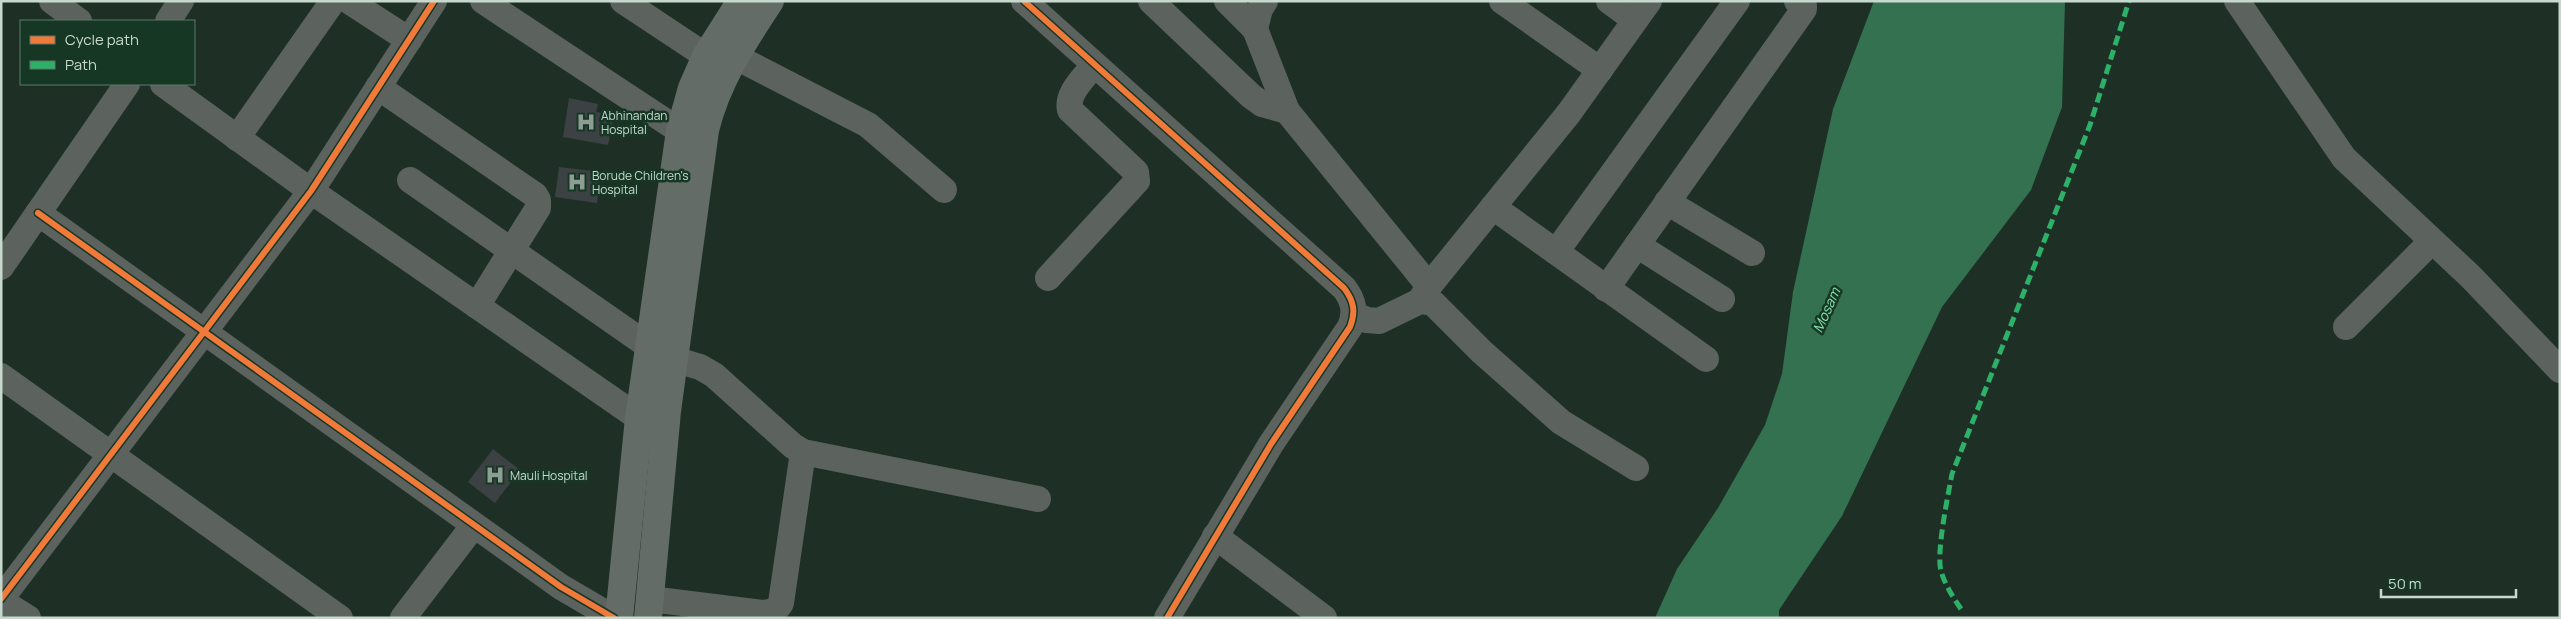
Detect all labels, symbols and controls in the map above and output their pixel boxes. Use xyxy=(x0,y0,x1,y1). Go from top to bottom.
legend xyxy=(20,20,195,85)
text: Cycle path xyxy=(65,29,139,50)
text: Path xyxy=(65,54,97,75)
place label: Abhinandan Hospital xyxy=(601,107,667,138)
hospital icon: Abhinandan Hospital xyxy=(575,111,597,133)
place label: Borude Children's Hospital xyxy=(592,167,688,198)
hospital icon: Borude Children's Hospital xyxy=(566,171,588,193)
water label: Mosam xyxy=(1808,284,1845,335)
hospital icon: Mauli Hospital xyxy=(484,464,506,486)
place label: Mauli Hospital xyxy=(510,467,588,484)
scale bar xyxy=(2381,566,2516,598)
text: 50 m xyxy=(2388,573,2422,594)

